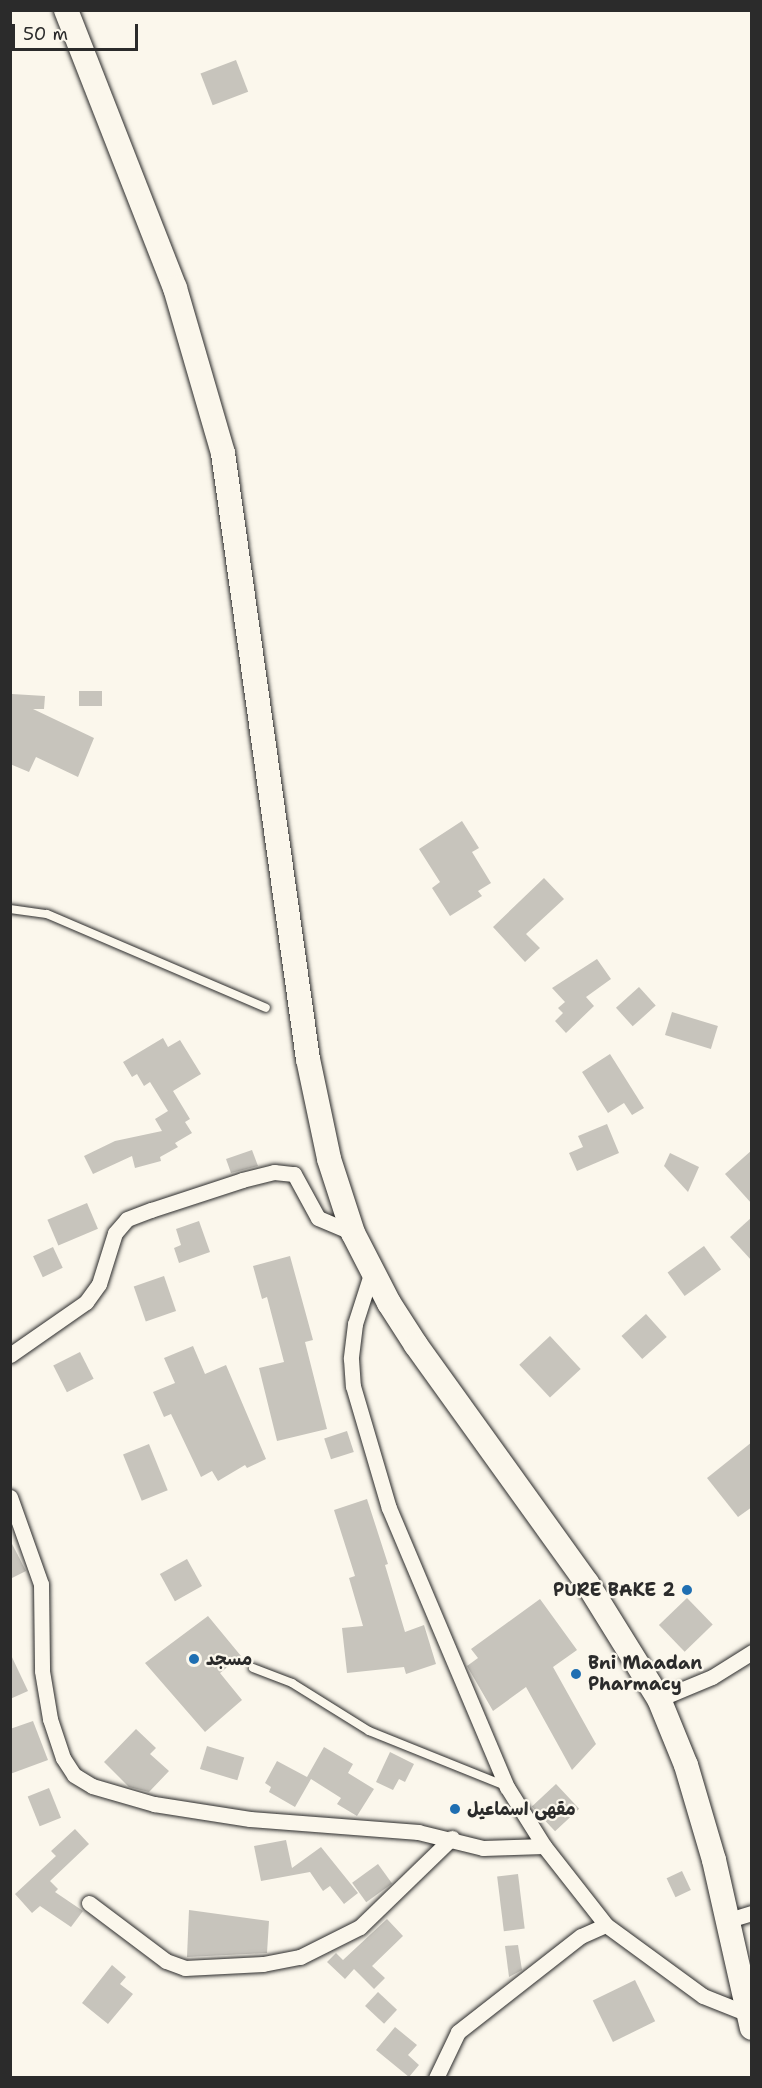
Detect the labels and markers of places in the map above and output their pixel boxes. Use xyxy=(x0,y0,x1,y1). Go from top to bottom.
place label: PURE BAKE 2 xyxy=(553,1579,675,1601)
marker: PURE BAKE 2 xyxy=(680,1583,694,1597)
place label: مسجد xyxy=(206,1648,252,1670)
marker: مسجد xyxy=(187,1652,201,1666)
place label: Bni Maadan Pharmacy xyxy=(588,1653,702,1696)
marker: Bni Maadan Pharmacy xyxy=(569,1667,583,1681)
place label: مقهى اسماعيل xyxy=(467,1798,576,1820)
marker: مقهى اسماعيل xyxy=(448,1802,462,1816)

